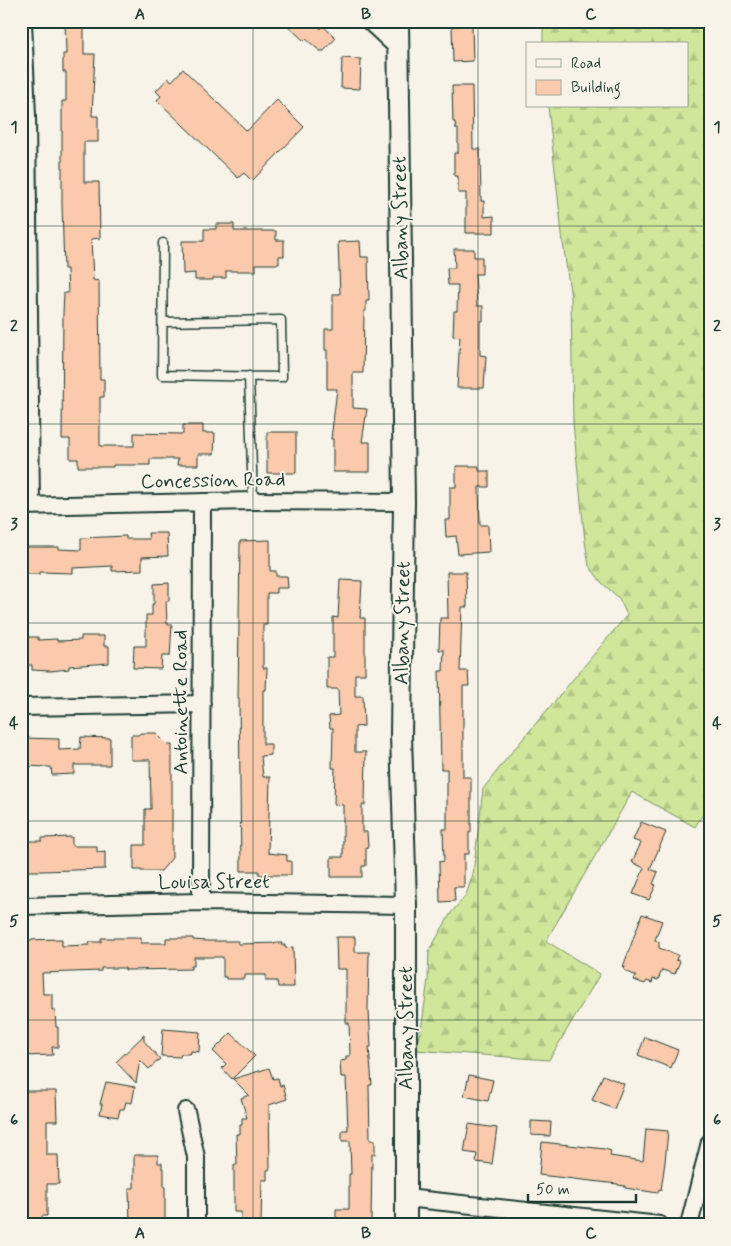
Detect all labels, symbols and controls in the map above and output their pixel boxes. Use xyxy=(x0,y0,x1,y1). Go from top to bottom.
text: A xyxy=(135,4,145,25)
text: B xyxy=(361,4,371,25)
text: C xyxy=(585,4,597,25)
legend xyxy=(526,42,688,108)
text: Road xyxy=(571,54,601,74)
text: Building xyxy=(571,78,621,99)
text: 1 xyxy=(10,117,18,138)
text: 1 xyxy=(713,117,721,138)
street label: Albany Street xyxy=(386,156,416,280)
text: 2 xyxy=(10,316,18,337)
text: 2 xyxy=(713,316,721,337)
street label: Concession Road xyxy=(140,466,286,496)
text: 3 xyxy=(10,514,18,535)
text: 3 xyxy=(713,514,721,535)
street label: Albany Street xyxy=(388,561,418,685)
street label: Antoinette Road xyxy=(168,630,195,774)
text: 4 xyxy=(9,713,19,734)
text: 4 xyxy=(712,713,722,734)
street label: Louisa Street xyxy=(158,869,270,896)
text: 5 xyxy=(9,911,19,932)
text: 5 xyxy=(712,911,722,932)
street label: Albany Street xyxy=(393,966,420,1090)
text: 6 xyxy=(10,1110,18,1131)
text: 6 xyxy=(713,1110,721,1131)
scale bar xyxy=(528,1171,636,1203)
text: 50 m xyxy=(536,1180,570,1200)
text: A xyxy=(135,1223,145,1244)
text: B xyxy=(361,1223,371,1244)
text: C xyxy=(585,1223,597,1244)

